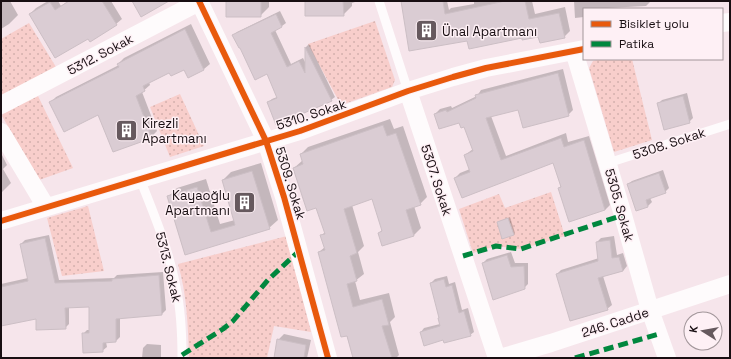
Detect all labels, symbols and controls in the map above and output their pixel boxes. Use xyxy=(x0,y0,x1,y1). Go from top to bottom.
legend xyxy=(583,8,723,60)
text: Bisiklet yolu xyxy=(619,16,689,32)
building icon: Ünal Apartmanı xyxy=(414,18,440,44)
place label: Ünal Apartmanı xyxy=(442,23,537,40)
street label: 5312. Sokak xyxy=(64,30,136,79)
text: Patika xyxy=(619,36,654,52)
street label: 5310. Sokak xyxy=(274,95,348,134)
place label: Kirezli Apartmanı xyxy=(142,115,207,147)
building icon: Kirezli Apartmanı xyxy=(114,117,140,143)
street label: 5308. Sokak xyxy=(631,124,708,163)
street label: 5307. Sokak xyxy=(417,142,456,218)
street label: 5309. Sokak xyxy=(271,145,310,222)
street label: 5305. Sokak xyxy=(601,167,638,244)
place label: Kayaoğlu Apartmanı xyxy=(165,187,230,219)
building icon: Kayaoğlu Apartmanı xyxy=(232,189,258,215)
street label: 5313. Sokak xyxy=(152,230,186,304)
street label: 246. Cadde xyxy=(579,304,651,341)
north arrow xyxy=(683,311,723,351)
text: K xyxy=(686,324,701,334)

